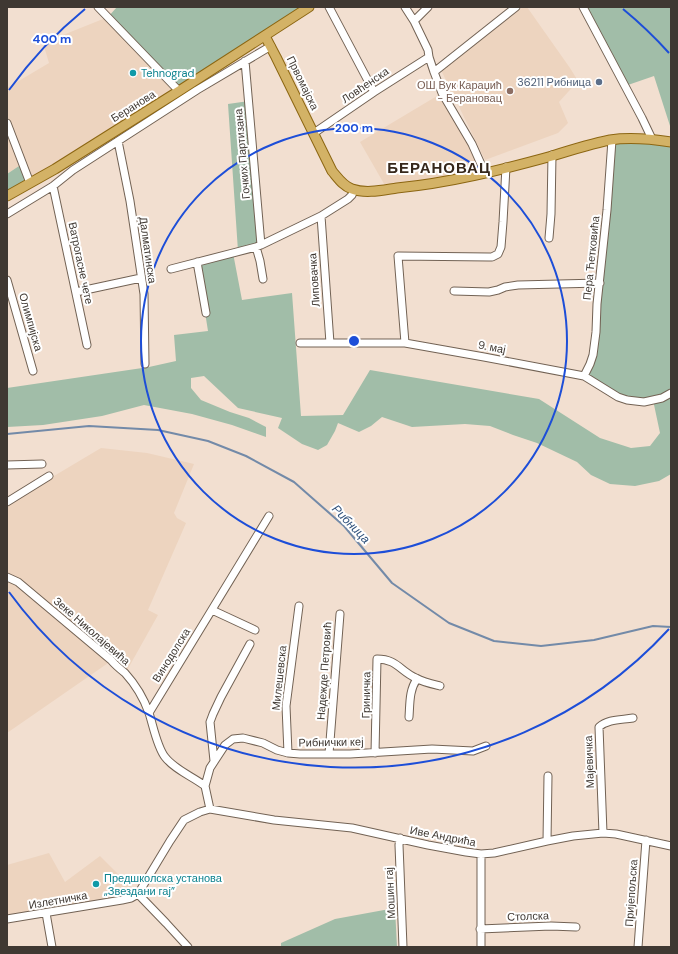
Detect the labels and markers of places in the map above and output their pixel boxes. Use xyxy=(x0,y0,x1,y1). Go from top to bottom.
place label: Tehnograd xyxy=(141,66,195,80)
marker: Tehnograd xyxy=(128,68,138,78)
place label: 36211 Рибница xyxy=(517,75,592,89)
marker: 36211 Рибница xyxy=(594,77,604,87)
place label: ОШ Вук Караџић - Берановац xyxy=(417,78,503,105)
marker: ОШ Вук Караџић - Берановац xyxy=(505,86,515,96)
centre of rings xyxy=(347,334,361,348)
place label: Предшколска установа „Звездани гај” xyxy=(104,871,223,898)
marker: Предшколска установа „Звездани гај” xyxy=(91,879,101,889)

